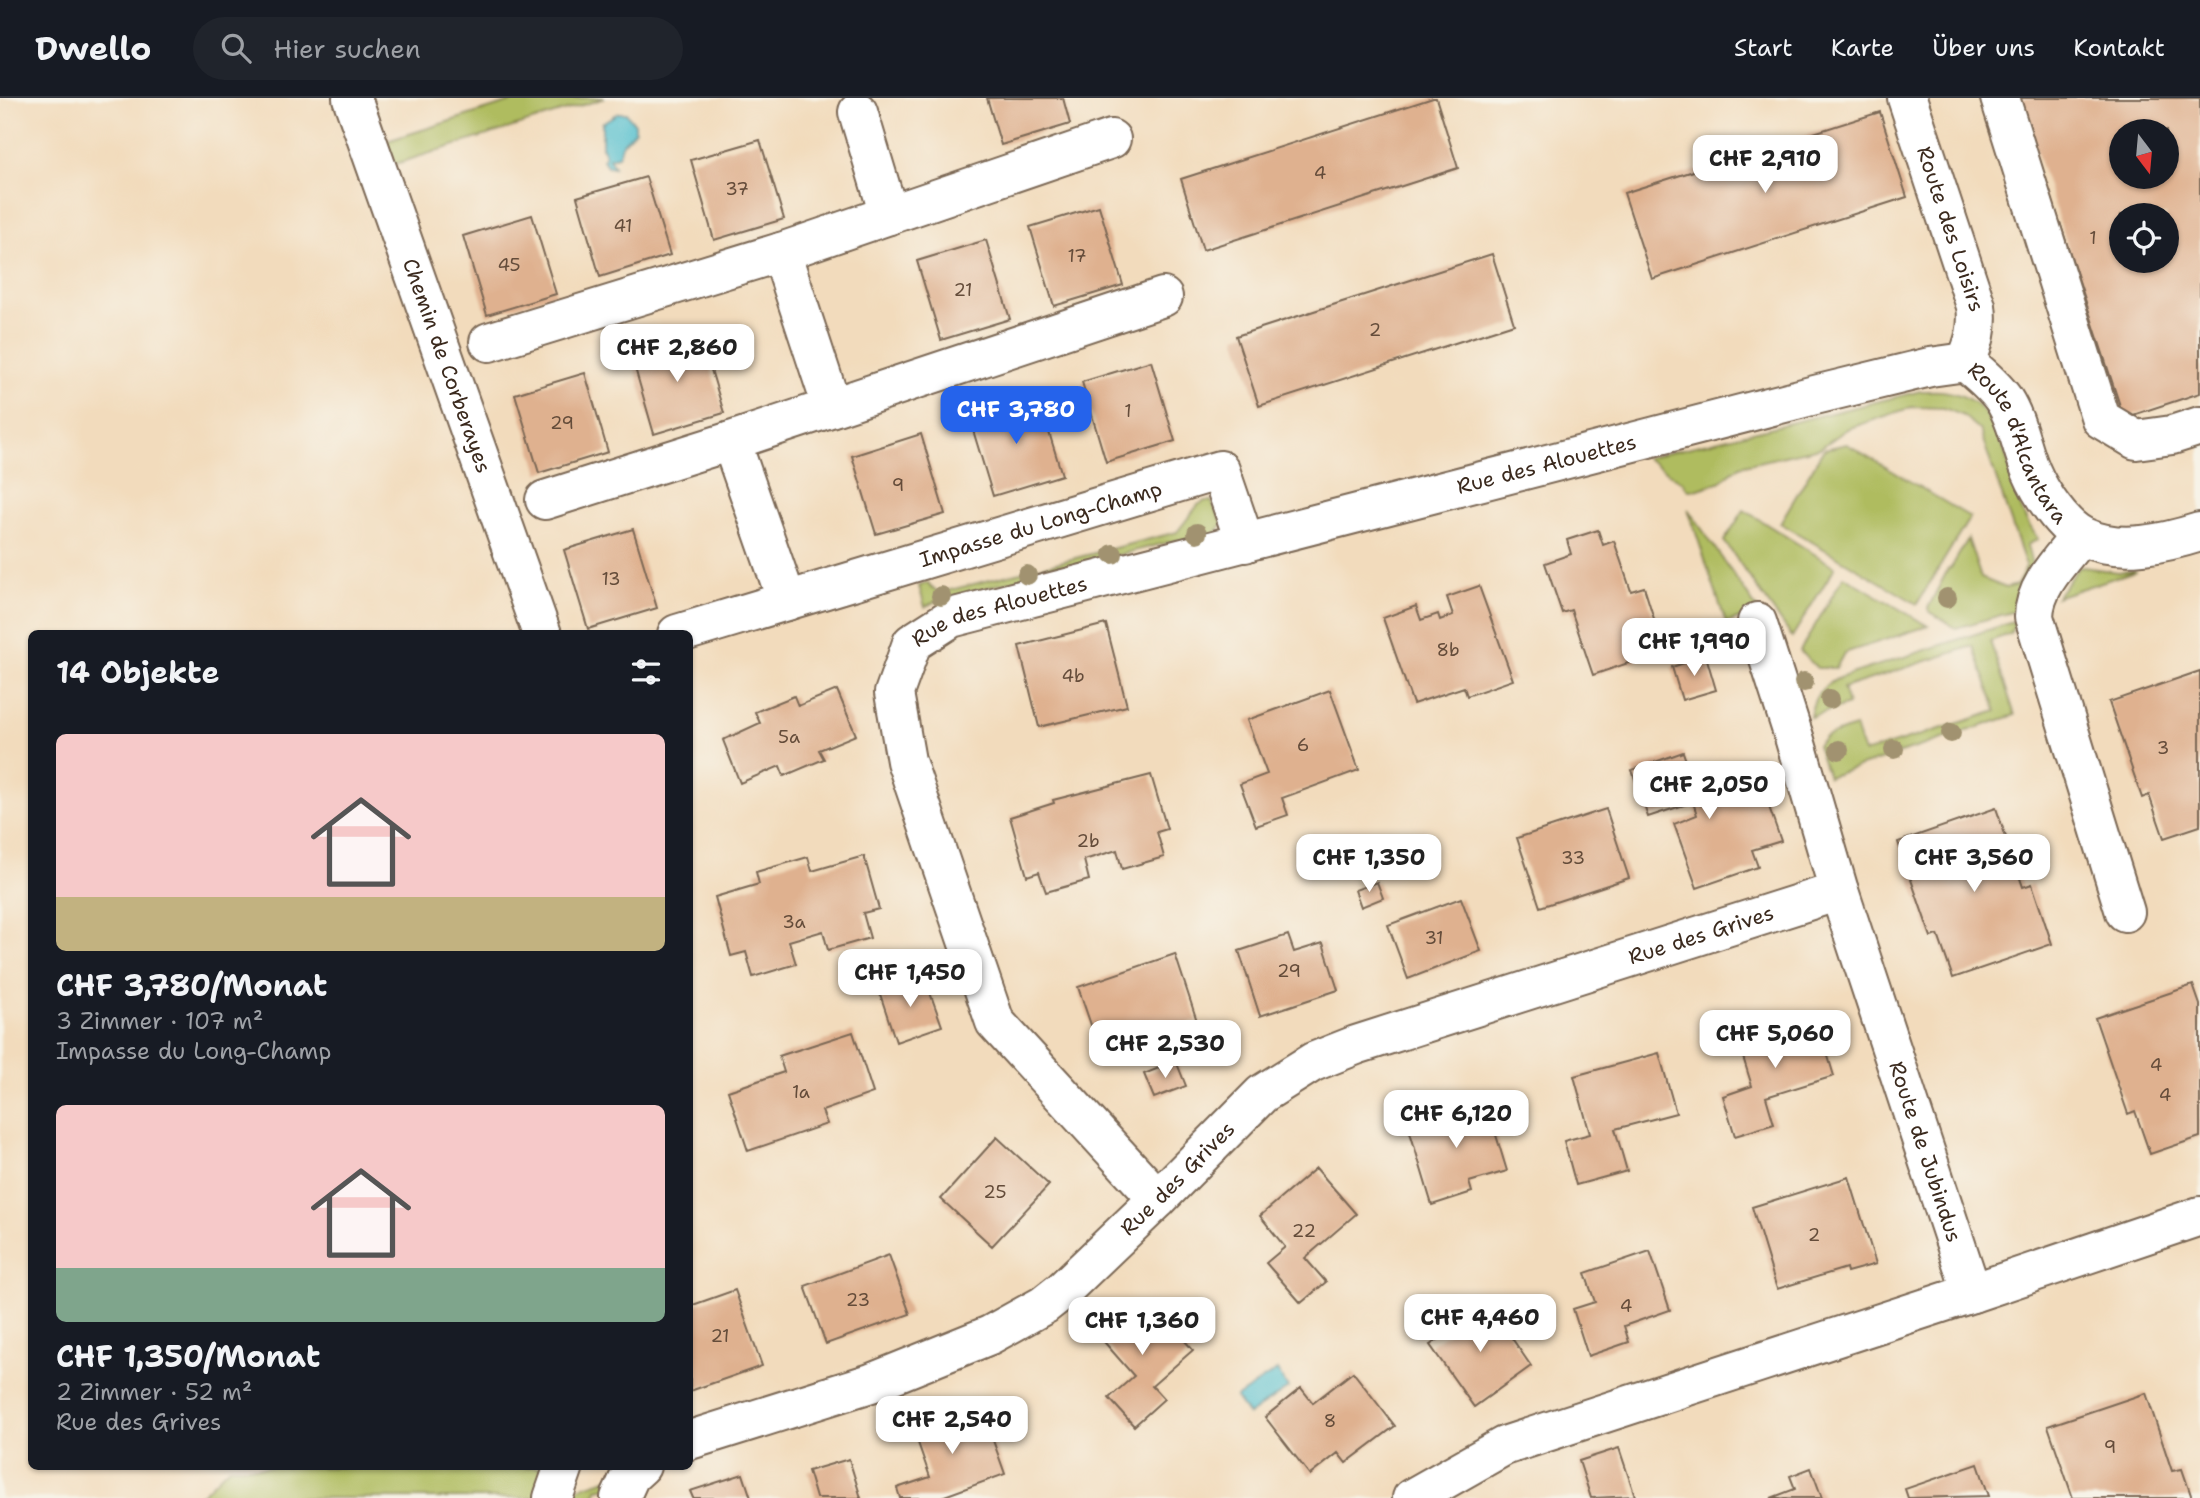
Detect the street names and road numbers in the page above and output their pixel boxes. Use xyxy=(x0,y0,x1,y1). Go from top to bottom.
street label: Route des Loisirs xyxy=(1910,143,1991,315)
street label: Chemin de Corberayes xyxy=(396,254,498,477)
street label: Route d'Alcantara xyxy=(1962,356,2074,530)
street label: Rue des Alouettes xyxy=(1454,428,1639,501)
street label: Impasse du Long-Champ xyxy=(916,474,1165,574)
street label: Rue des Alouettes xyxy=(906,569,1090,654)
street label: Rue des Grives xyxy=(1625,899,1777,971)
street label: Route de Jubindus xyxy=(1882,1058,1968,1246)
street label: Rue des Grives xyxy=(1114,1115,1241,1242)

